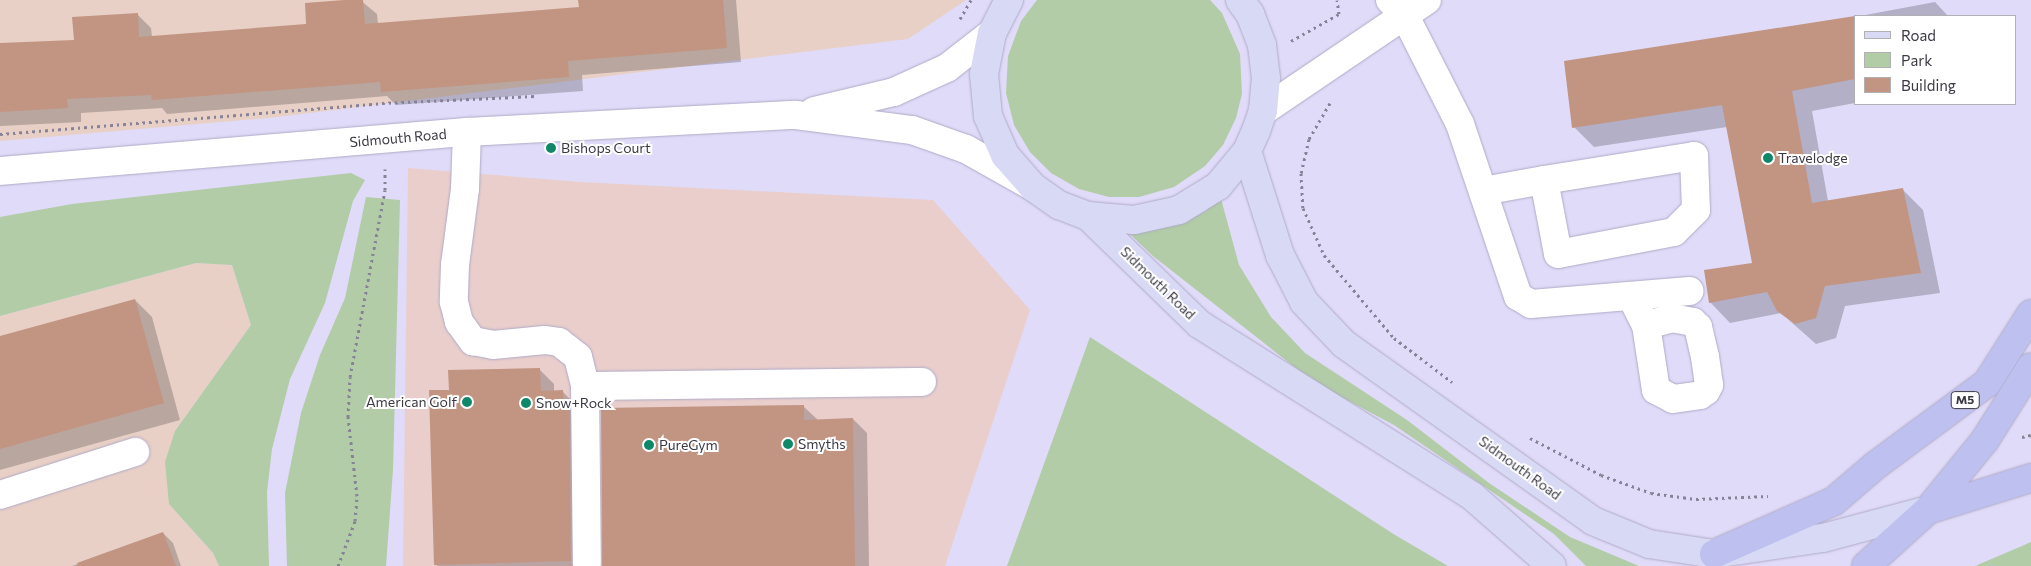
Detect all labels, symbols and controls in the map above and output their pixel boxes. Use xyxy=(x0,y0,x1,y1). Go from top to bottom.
legend xyxy=(1854,15,2016,105)
text: Road xyxy=(1901,26,1936,44)
text: Park xyxy=(1901,51,1932,69)
text: Building xyxy=(1901,76,1956,94)
street label: Sidmouth Road xyxy=(349,125,447,151)
place label: Bishops Court xyxy=(561,140,651,156)
marker: Bishops Court xyxy=(545,142,557,154)
place label: Travelodge xyxy=(1778,150,1848,166)
marker: Travelodge xyxy=(1762,152,1774,164)
street label: Sidmouth Road xyxy=(1117,243,1199,323)
road number: M5 xyxy=(1950,390,1980,410)
place label: American Golf xyxy=(366,394,457,410)
place label: Snow+Rock xyxy=(536,395,612,411)
marker: American Golf xyxy=(461,396,473,408)
marker: Snow+Rock xyxy=(520,397,532,409)
street label: Sidmouth Road xyxy=(1476,433,1564,503)
place label: Smyths xyxy=(798,436,846,452)
place label: PureGym xyxy=(659,437,718,453)
marker: Smyths xyxy=(782,438,794,450)
marker: PureGym xyxy=(643,439,655,451)

